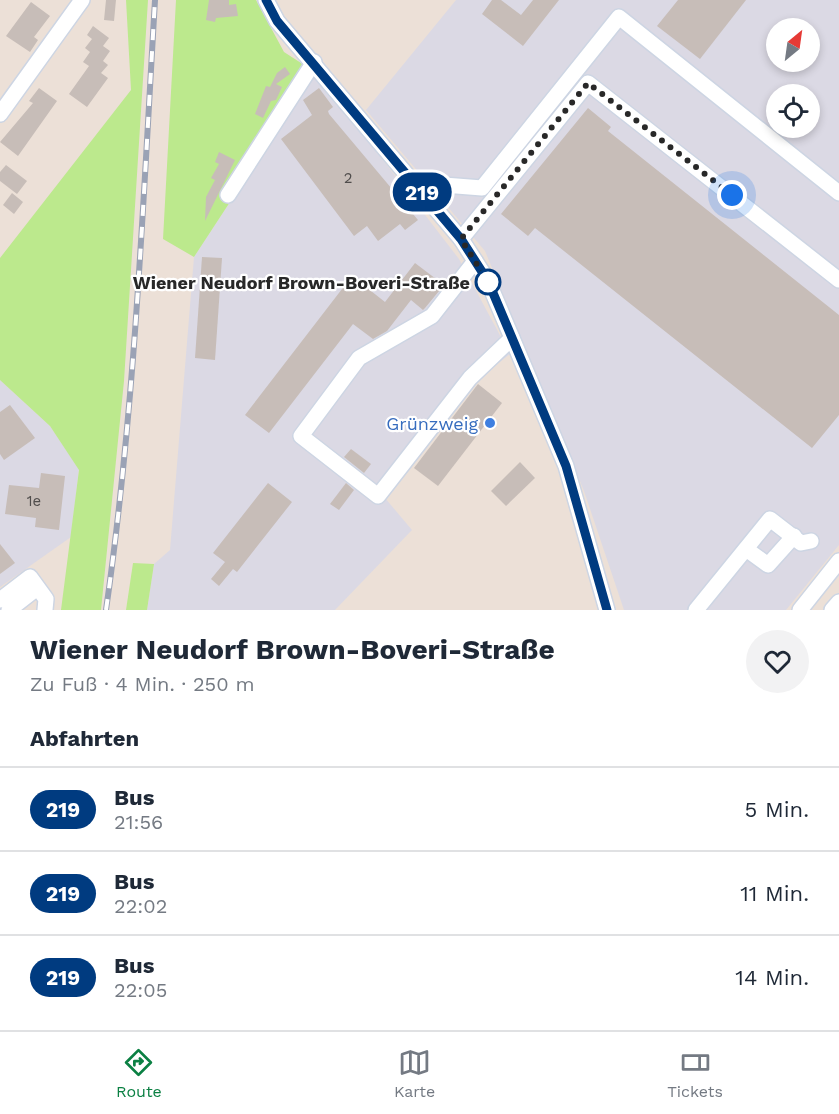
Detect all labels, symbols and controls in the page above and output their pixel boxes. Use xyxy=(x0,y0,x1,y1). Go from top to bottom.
north arrow xyxy=(766,18,820,72)
map controls xyxy=(766,18,820,138)
button: locate xyxy=(766,84,820,138)
house number: 2 xyxy=(344,169,352,187)
line badge: 219 xyxy=(388,172,456,212)
text: 219 xyxy=(405,180,439,205)
your location xyxy=(717,180,747,210)
marker: Wiener Neudorf Brown-Boveri-Straße xyxy=(475,269,501,295)
place label: Wiener Neudorf Brown-Boveri-Straße xyxy=(133,272,470,293)
place label: Grünzweig xyxy=(386,413,478,434)
marker: Grünzweig xyxy=(483,416,497,430)
house number: 1e xyxy=(27,492,41,510)
button: heart xyxy=(746,630,809,693)
text: Wiener Neudorf Brown-Boveri-Straße xyxy=(30,633,555,666)
text: Zu Fuß · 4 Min. · 250 m xyxy=(30,672,255,696)
text: Abfahrten xyxy=(30,726,139,751)
text: Bus xyxy=(114,785,154,810)
text: 219 xyxy=(46,797,80,822)
text: 5 Min. xyxy=(745,797,809,822)
text: 21:56 xyxy=(114,810,163,834)
text: Bus xyxy=(114,869,154,894)
text: 219 xyxy=(46,881,80,906)
text: 11 Min. xyxy=(740,881,809,906)
text: 22:02 xyxy=(114,894,167,918)
text: Bus xyxy=(114,953,154,978)
text: 219 xyxy=(46,965,80,990)
text: 14 Min. xyxy=(735,965,809,990)
text: 22:05 xyxy=(114,978,167,1002)
tab: Route xyxy=(116,1046,162,1101)
tab: Karte xyxy=(394,1046,435,1101)
tab: Tickets xyxy=(667,1046,723,1101)

